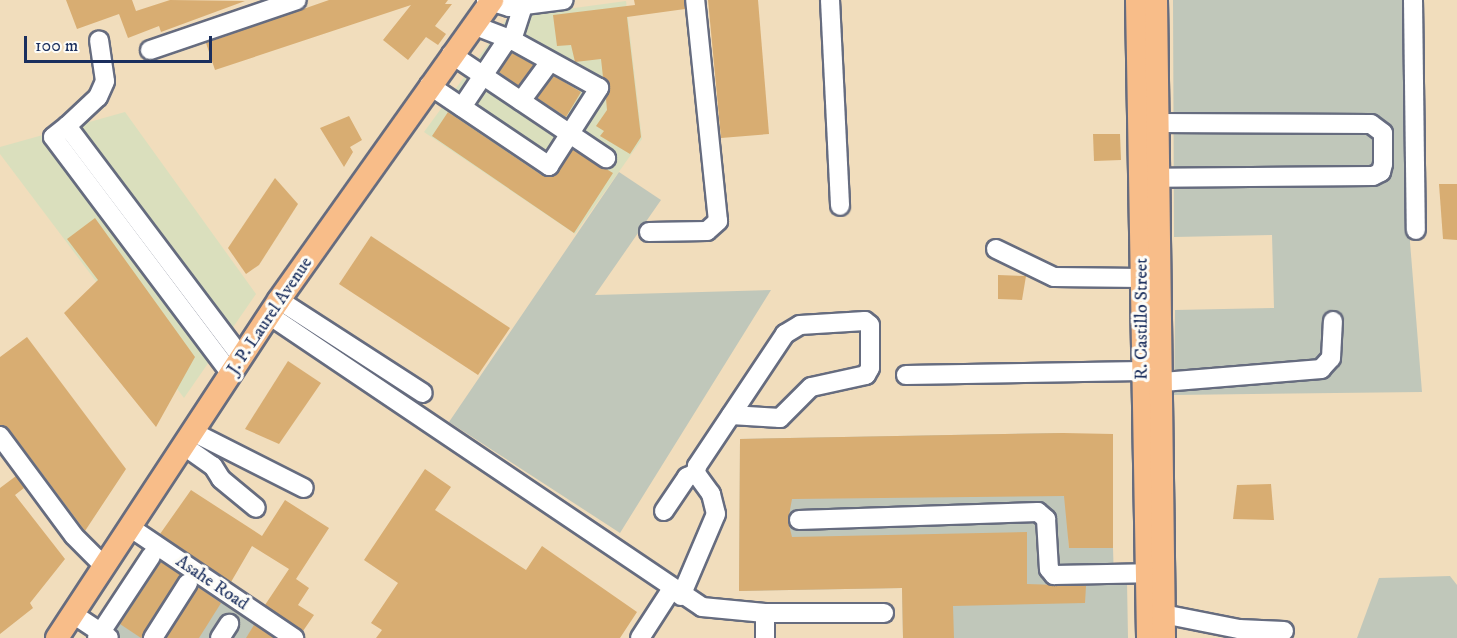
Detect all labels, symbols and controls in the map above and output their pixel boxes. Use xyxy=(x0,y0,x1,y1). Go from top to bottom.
scale bar xyxy=(27,24,214,62)
text: 100 m xyxy=(35,35,78,57)
street label: J. P. Laurel Avenue xyxy=(223,253,317,379)
street label: R. Castillo Street xyxy=(1131,258,1153,380)
street label: Asahe Road xyxy=(172,551,252,615)

